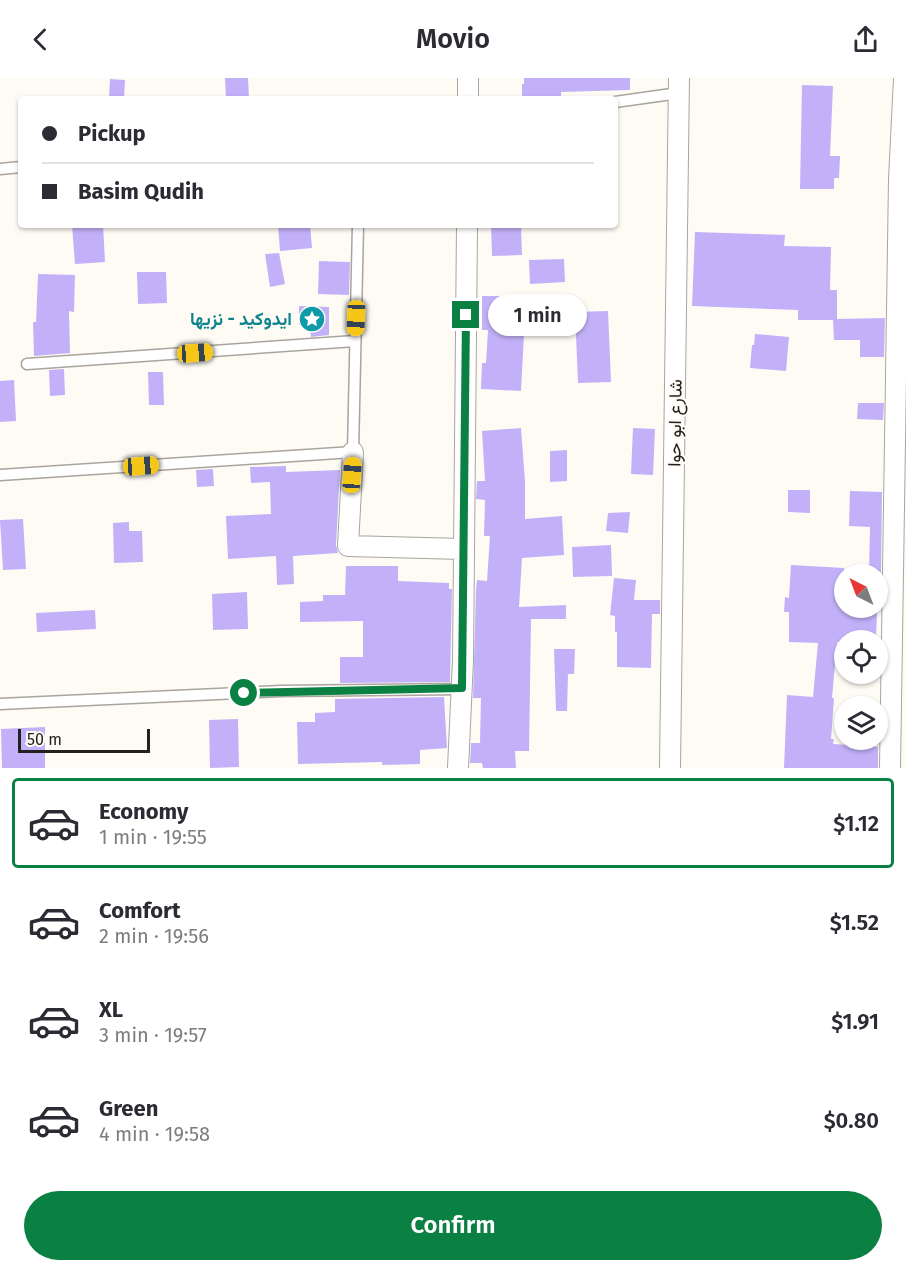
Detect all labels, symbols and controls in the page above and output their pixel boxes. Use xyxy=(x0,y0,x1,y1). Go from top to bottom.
icon: back xyxy=(24,23,57,56)
text: Movio xyxy=(416,23,490,55)
icon: share xyxy=(849,23,882,56)
text: Pickup xyxy=(78,120,146,147)
text: Basim Qudih xyxy=(78,178,204,205)
callout: 1 min xyxy=(487,294,586,336)
car xyxy=(346,300,366,336)
route end xyxy=(452,301,479,328)
text: 1 min xyxy=(513,303,562,327)
place icon: ايدوكيد - نزيها xyxy=(297,304,327,334)
place label: ايدوكيد - نزيها xyxy=(190,308,292,330)
car xyxy=(176,343,214,363)
street label: شارع ابو حوا xyxy=(663,379,688,467)
car xyxy=(122,456,160,476)
car xyxy=(342,456,362,494)
north arrow xyxy=(834,564,888,618)
map controls xyxy=(834,564,888,750)
button: locate xyxy=(834,630,888,684)
route start xyxy=(230,679,257,706)
button: layers xyxy=(834,696,888,750)
scale bar xyxy=(18,726,150,754)
text: 50 m xyxy=(27,730,62,749)
icon: car xyxy=(27,796,81,850)
text: Economy xyxy=(99,798,188,825)
text: $1.12 xyxy=(833,810,879,837)
text: 1 min · 19:55 xyxy=(99,825,207,849)
icon: car xyxy=(27,895,81,949)
text: Comfort xyxy=(99,897,180,924)
text: $1.52 xyxy=(830,909,879,936)
text: 2 min · 19:56 xyxy=(99,924,209,948)
icon: car xyxy=(27,994,81,1048)
text: XL xyxy=(99,996,123,1023)
text: $1.91 xyxy=(831,1008,879,1035)
text: 3 min · 19:57 xyxy=(99,1023,207,1047)
icon: car xyxy=(27,1093,81,1147)
text: Green xyxy=(99,1095,158,1122)
text: $0.80 xyxy=(824,1107,879,1134)
text: 4 min · 19:58 xyxy=(99,1122,210,1146)
button: Confirm xyxy=(24,1191,882,1260)

